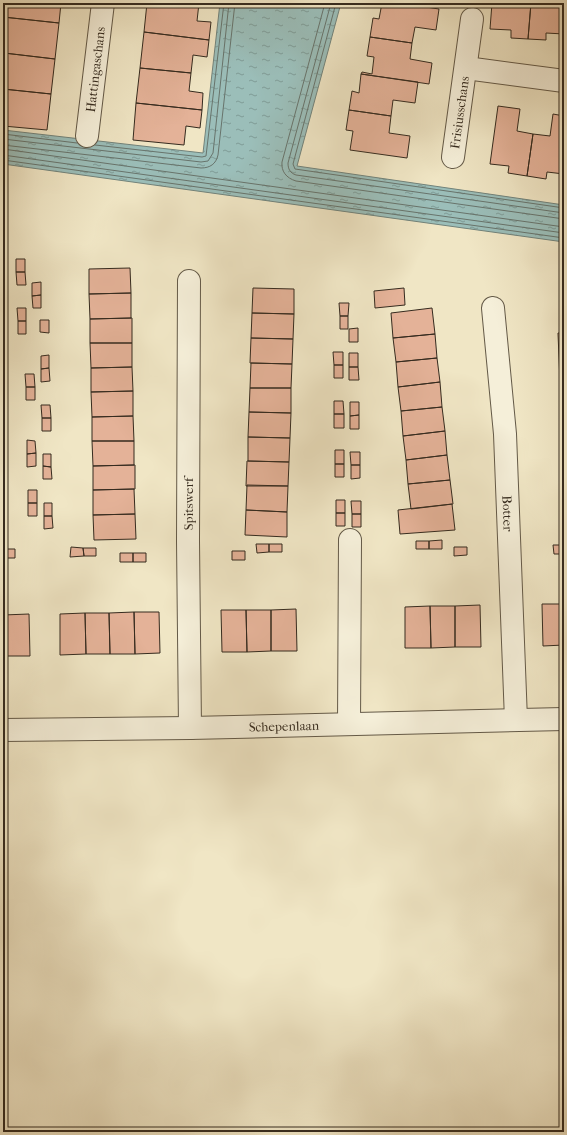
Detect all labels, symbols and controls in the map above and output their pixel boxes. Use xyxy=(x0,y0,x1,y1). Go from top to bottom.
street label: Hattingaschans xyxy=(83,26,108,113)
street label: Frisiusschans xyxy=(447,75,472,150)
street label: Spitswerf xyxy=(181,475,196,530)
street label: Botter xyxy=(499,495,516,532)
street label: Schepenlaan xyxy=(249,718,320,735)

